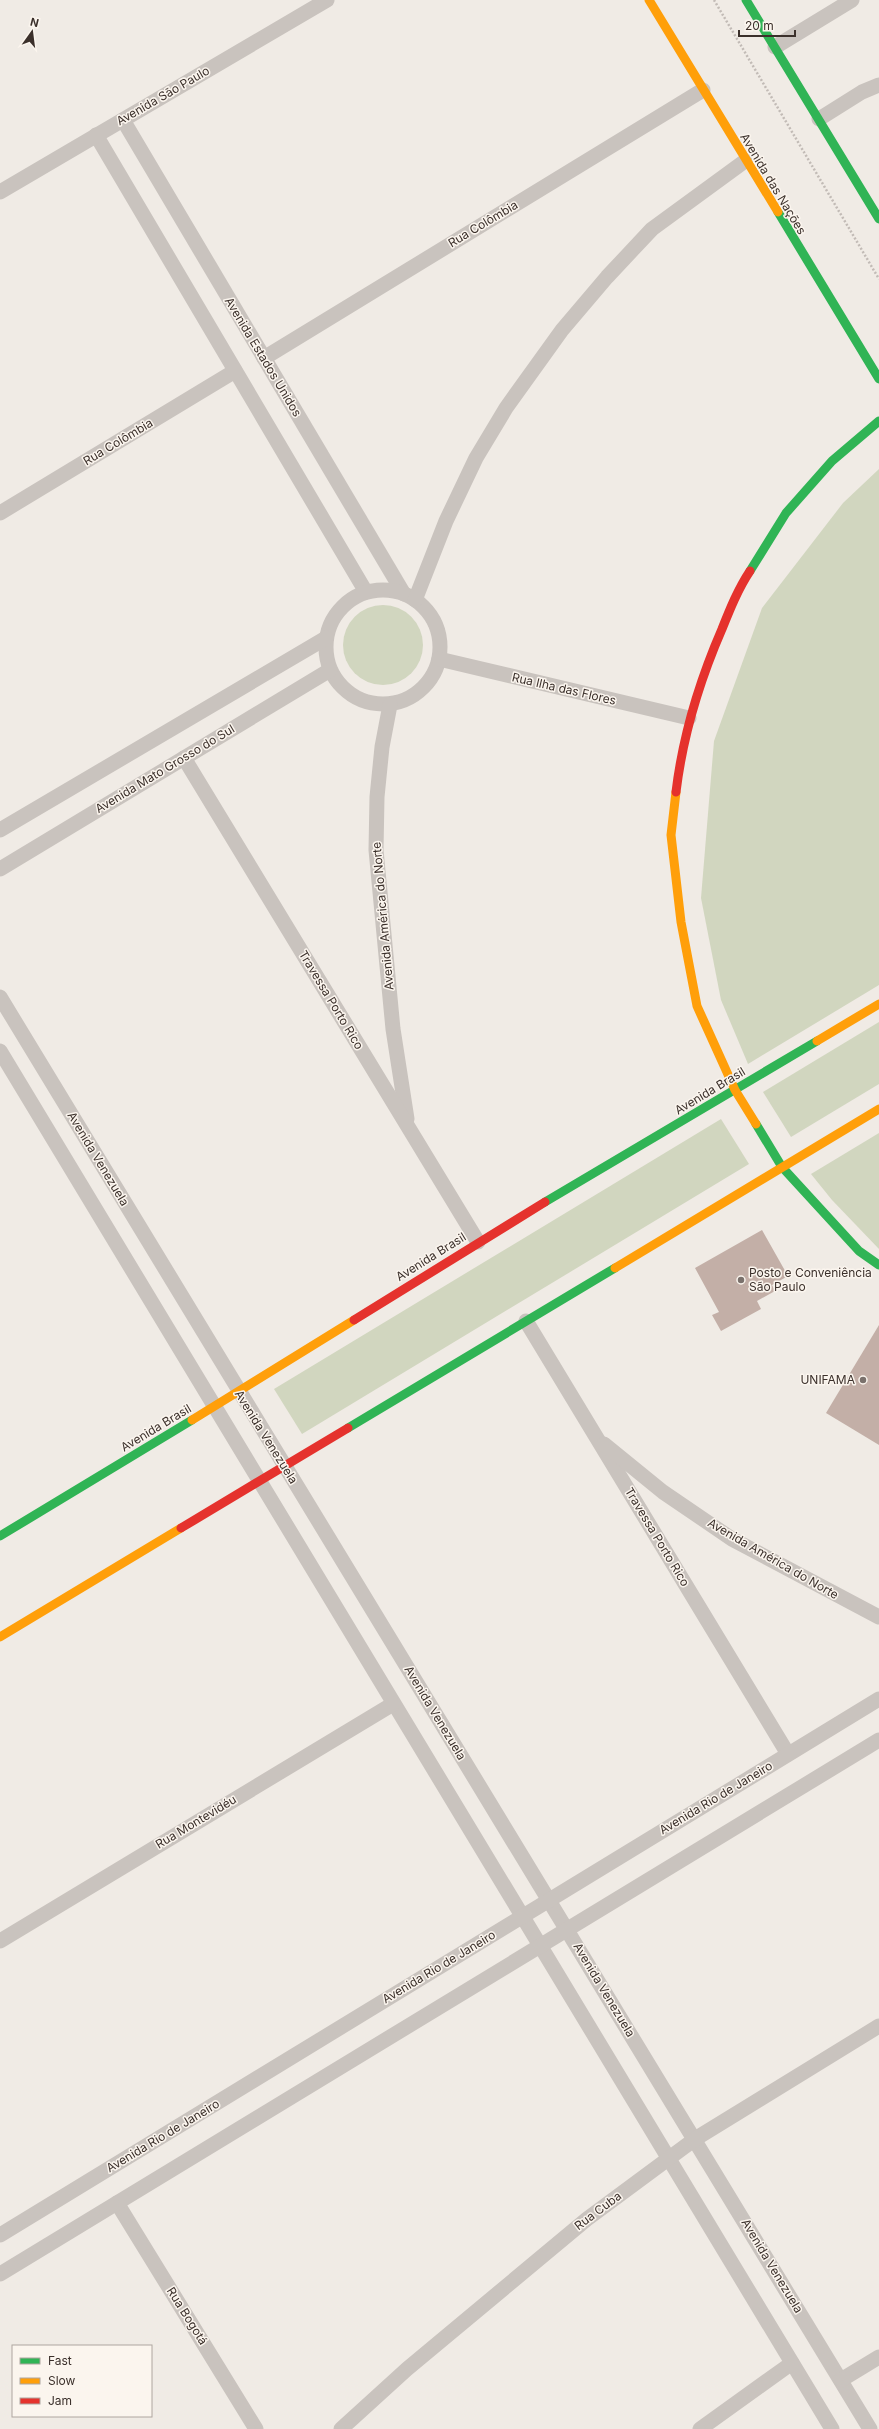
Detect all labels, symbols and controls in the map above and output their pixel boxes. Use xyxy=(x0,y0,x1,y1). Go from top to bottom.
north arrow xyxy=(12,12,52,52)
scale bar xyxy=(739,12,795,38)
text: N xyxy=(29,14,40,30)
text: 20 m xyxy=(745,18,774,33)
street label: Avenida São Paulo xyxy=(114,63,212,128)
street label: Avenida das Nações xyxy=(737,130,810,237)
street label: Rua Colômbia xyxy=(445,197,520,250)
street label: Avenida Estados Unidos xyxy=(222,294,305,419)
street label: Rua Colômbia xyxy=(80,415,155,468)
street label: Rua llha das Flores xyxy=(510,669,618,708)
street label: Avenida Mato Grosso do Sul xyxy=(92,721,237,816)
street label: Avenida América do Norte xyxy=(369,841,396,991)
street label: Travessa Porto Rico xyxy=(296,947,367,1052)
street label: Avenida Brasil xyxy=(672,1064,748,1118)
street label: Avenida Venezuela xyxy=(64,1109,133,1209)
street label: Avenida Brasil xyxy=(393,1229,468,1284)
place label: Posto e Conveniência São Paulo xyxy=(749,1265,872,1294)
marker: Posto e Conveniência São Paulo xyxy=(736,1275,746,1285)
place label: UNIFAMA xyxy=(800,1372,855,1387)
marker: UNIFAMA xyxy=(858,1375,868,1385)
street label: Avenida Venezuela xyxy=(232,1387,301,1486)
street label: Avenida Brasil xyxy=(118,1401,194,1455)
street label: Travessa Porto Rico xyxy=(622,1484,693,1589)
street label: Avenida América do Norte xyxy=(705,1515,841,1602)
street label: Avenida Venezuela xyxy=(401,1663,470,1763)
street label: Avenida Rio de Janeiro xyxy=(656,1758,775,1837)
street label: Rua Montevidéu xyxy=(153,1792,239,1852)
street label: Avenida Rio de Janeiro xyxy=(379,1927,498,2006)
street label: Avenida Venezuela xyxy=(570,1940,639,2040)
street label: Avenida Rio de Janeiro xyxy=(103,2096,222,2175)
street label: Rua Cuba xyxy=(571,2188,624,2233)
street label: Avenida Venezuela xyxy=(738,2216,807,2316)
street label: Rua Bogotá xyxy=(164,2284,211,2347)
legend xyxy=(12,2345,152,2417)
text: Fast xyxy=(48,2353,72,2368)
text: Slow xyxy=(48,2373,76,2388)
text: Jam xyxy=(48,2393,72,2408)

